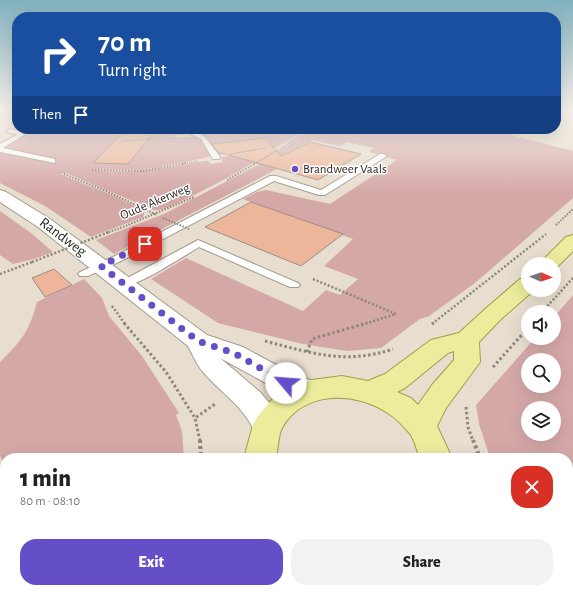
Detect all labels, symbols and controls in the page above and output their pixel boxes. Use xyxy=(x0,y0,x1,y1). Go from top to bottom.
icon: right xyxy=(32,28,84,80)
text: 70 m xyxy=(98,29,152,57)
text: Turn right xyxy=(98,62,167,80)
icon: arrive xyxy=(70,104,92,126)
text: Then xyxy=(32,107,62,122)
place label: Brandweer Vaals xyxy=(303,163,387,176)
marker: Brandweer Vaals xyxy=(290,164,300,174)
street label: Oude Akerweg xyxy=(118,181,192,222)
street label: Randweg xyxy=(37,215,90,260)
pin xyxy=(128,227,162,261)
icon: arrive xyxy=(134,233,156,255)
north arrow xyxy=(521,257,561,297)
map controls xyxy=(521,257,561,441)
button: sound xyxy=(521,305,561,345)
button: search xyxy=(521,353,561,393)
position arrow xyxy=(265,362,307,404)
button: layers xyxy=(521,401,561,441)
button: close xyxy=(511,466,553,508)
text: 1 min xyxy=(20,467,71,491)
text: 80 m · 08:10 xyxy=(20,495,80,508)
button: Exit xyxy=(20,539,283,585)
button: Share xyxy=(291,539,553,585)

